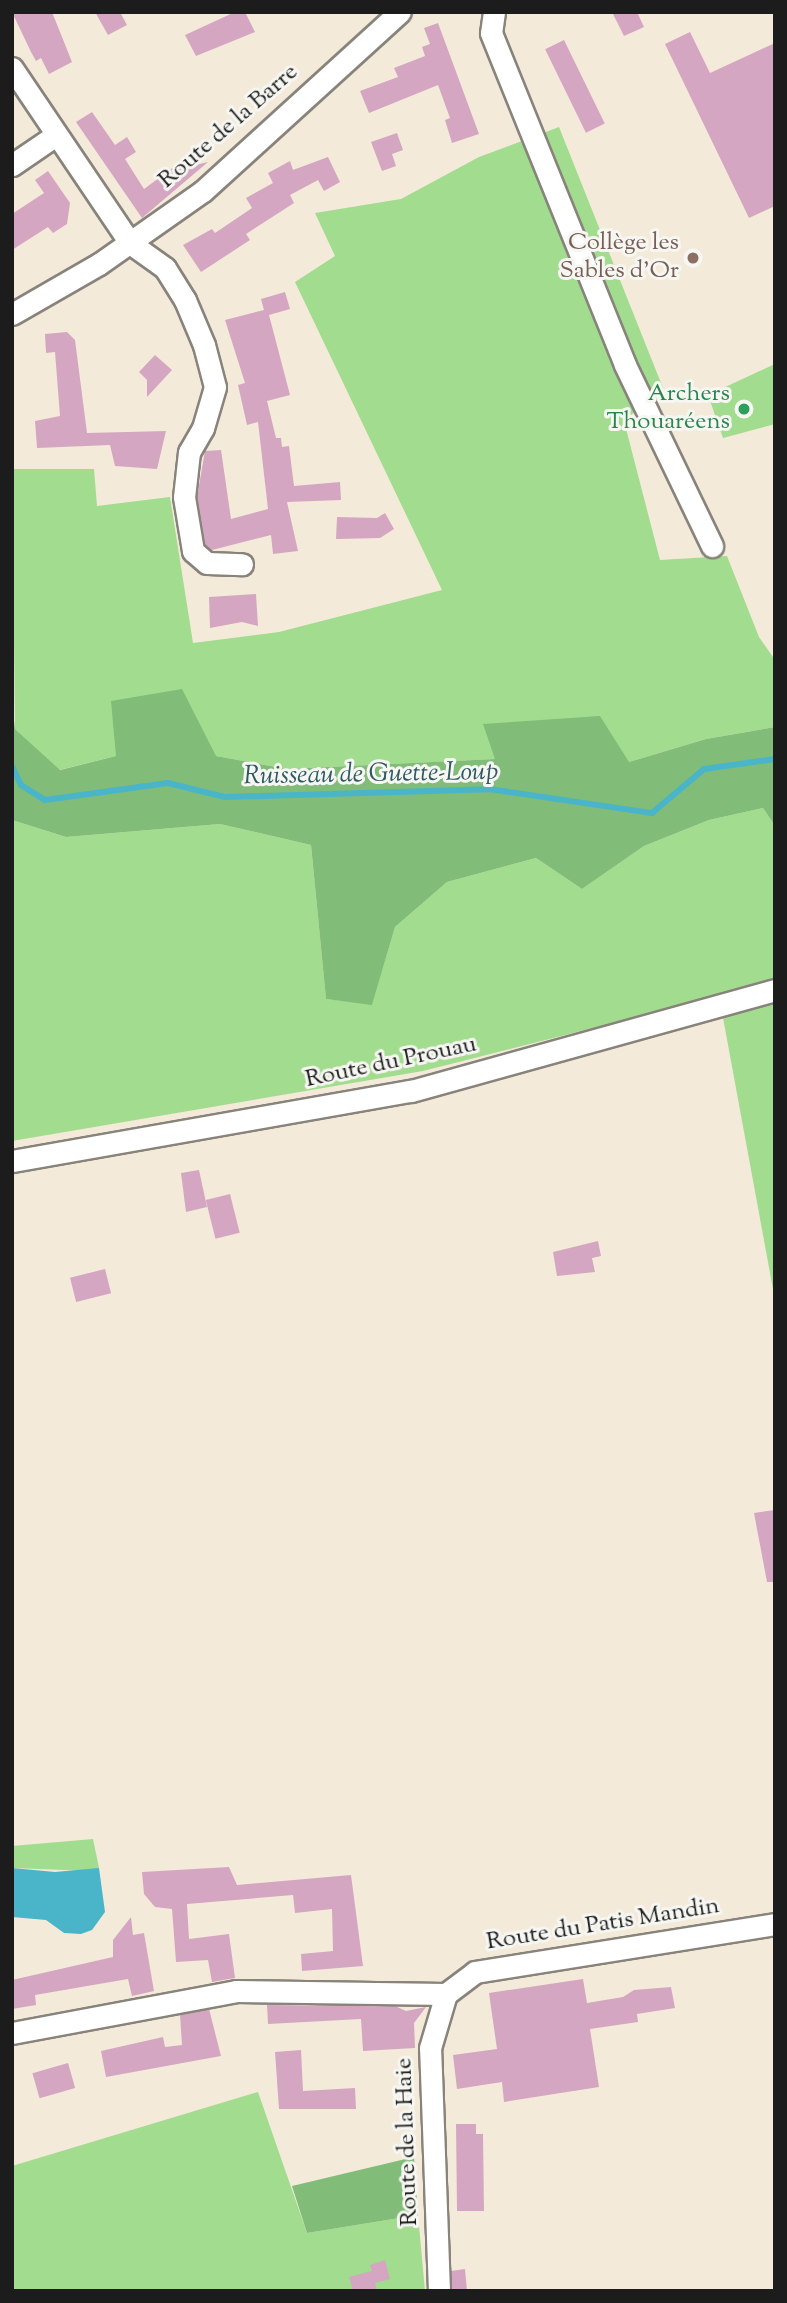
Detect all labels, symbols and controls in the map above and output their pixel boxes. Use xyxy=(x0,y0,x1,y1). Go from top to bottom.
street label: Route de la Barre xyxy=(153,59,305,195)
place label: Collège les Sables d'Or xyxy=(560,230,679,286)
marker: Collège les Sables d'Or xyxy=(685,250,701,266)
place label: Archers Thouaréens xyxy=(607,381,730,437)
marker: Archers Thouaréens xyxy=(736,401,752,417)
water label: Ruisseau de Guette-Loup xyxy=(243,757,499,793)
street label: Route du Prouau xyxy=(303,1031,479,1095)
street label: Route du Patis Mandin xyxy=(484,1892,722,1958)
street label: Route de la Haie xyxy=(391,2057,425,2227)

